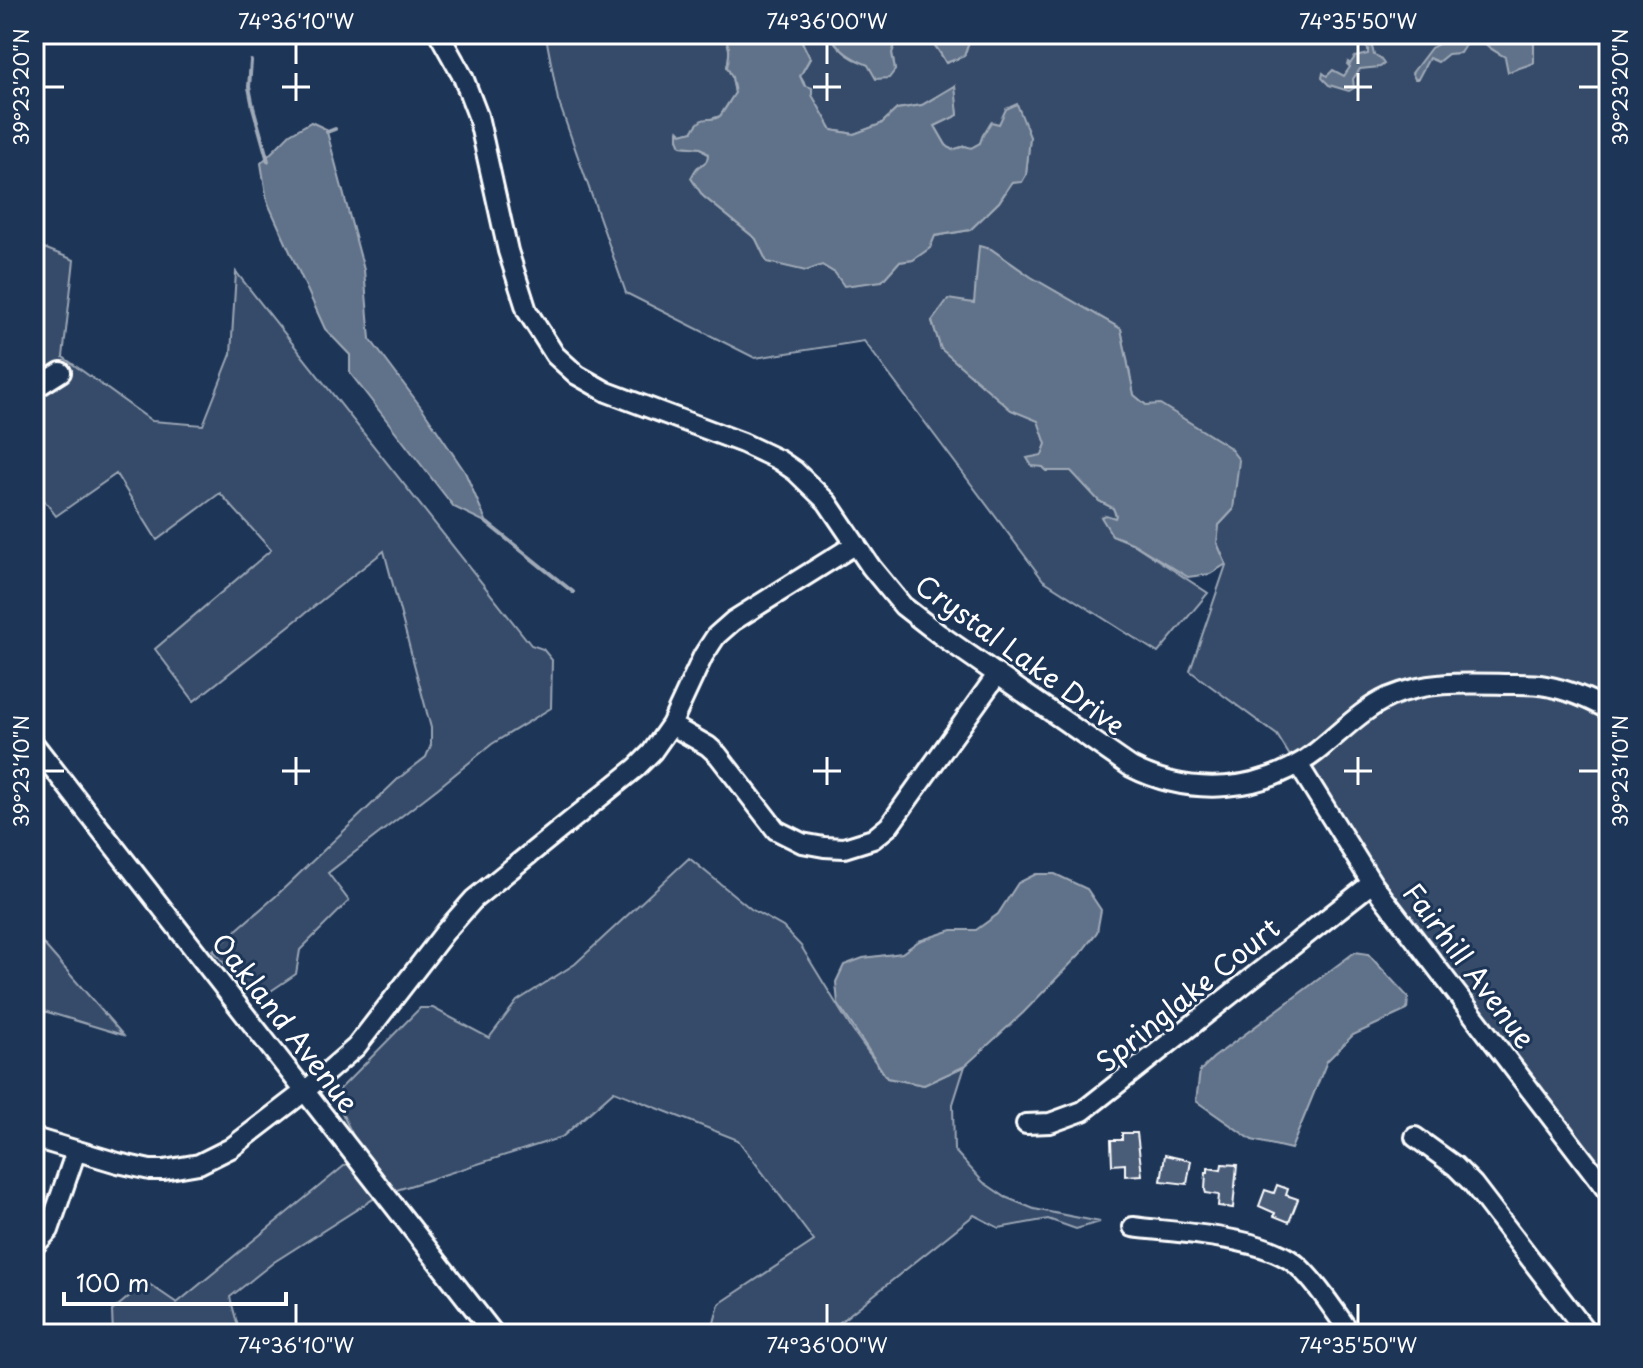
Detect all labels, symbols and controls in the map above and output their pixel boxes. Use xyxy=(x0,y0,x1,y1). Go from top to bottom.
text: 74°36'10"W xyxy=(238,6,354,36)
text: 74°36'00"W xyxy=(766,6,888,36)
text: 74°35'50"W xyxy=(1299,6,1417,36)
text: 39°23'20"N xyxy=(6,28,36,146)
text: 39°23'20"N xyxy=(1605,28,1635,146)
street label: Crystal Lake Drive xyxy=(907,563,1135,745)
text: 39°23'10"N xyxy=(6,715,36,827)
text: 39°23'10"N xyxy=(1605,715,1635,827)
street label: Fairhill Avenue xyxy=(1393,873,1547,1057)
street label: Springlake Court xyxy=(1086,906,1288,1082)
street label: Oakland Avenue xyxy=(202,923,370,1121)
scale bar xyxy=(64,1256,286,1306)
text: 100 m xyxy=(76,1264,149,1300)
text: 74°36'10"W xyxy=(238,1330,354,1360)
text: 74°36'00"W xyxy=(766,1330,888,1360)
text: 74°35'50"W xyxy=(1299,1330,1417,1360)

